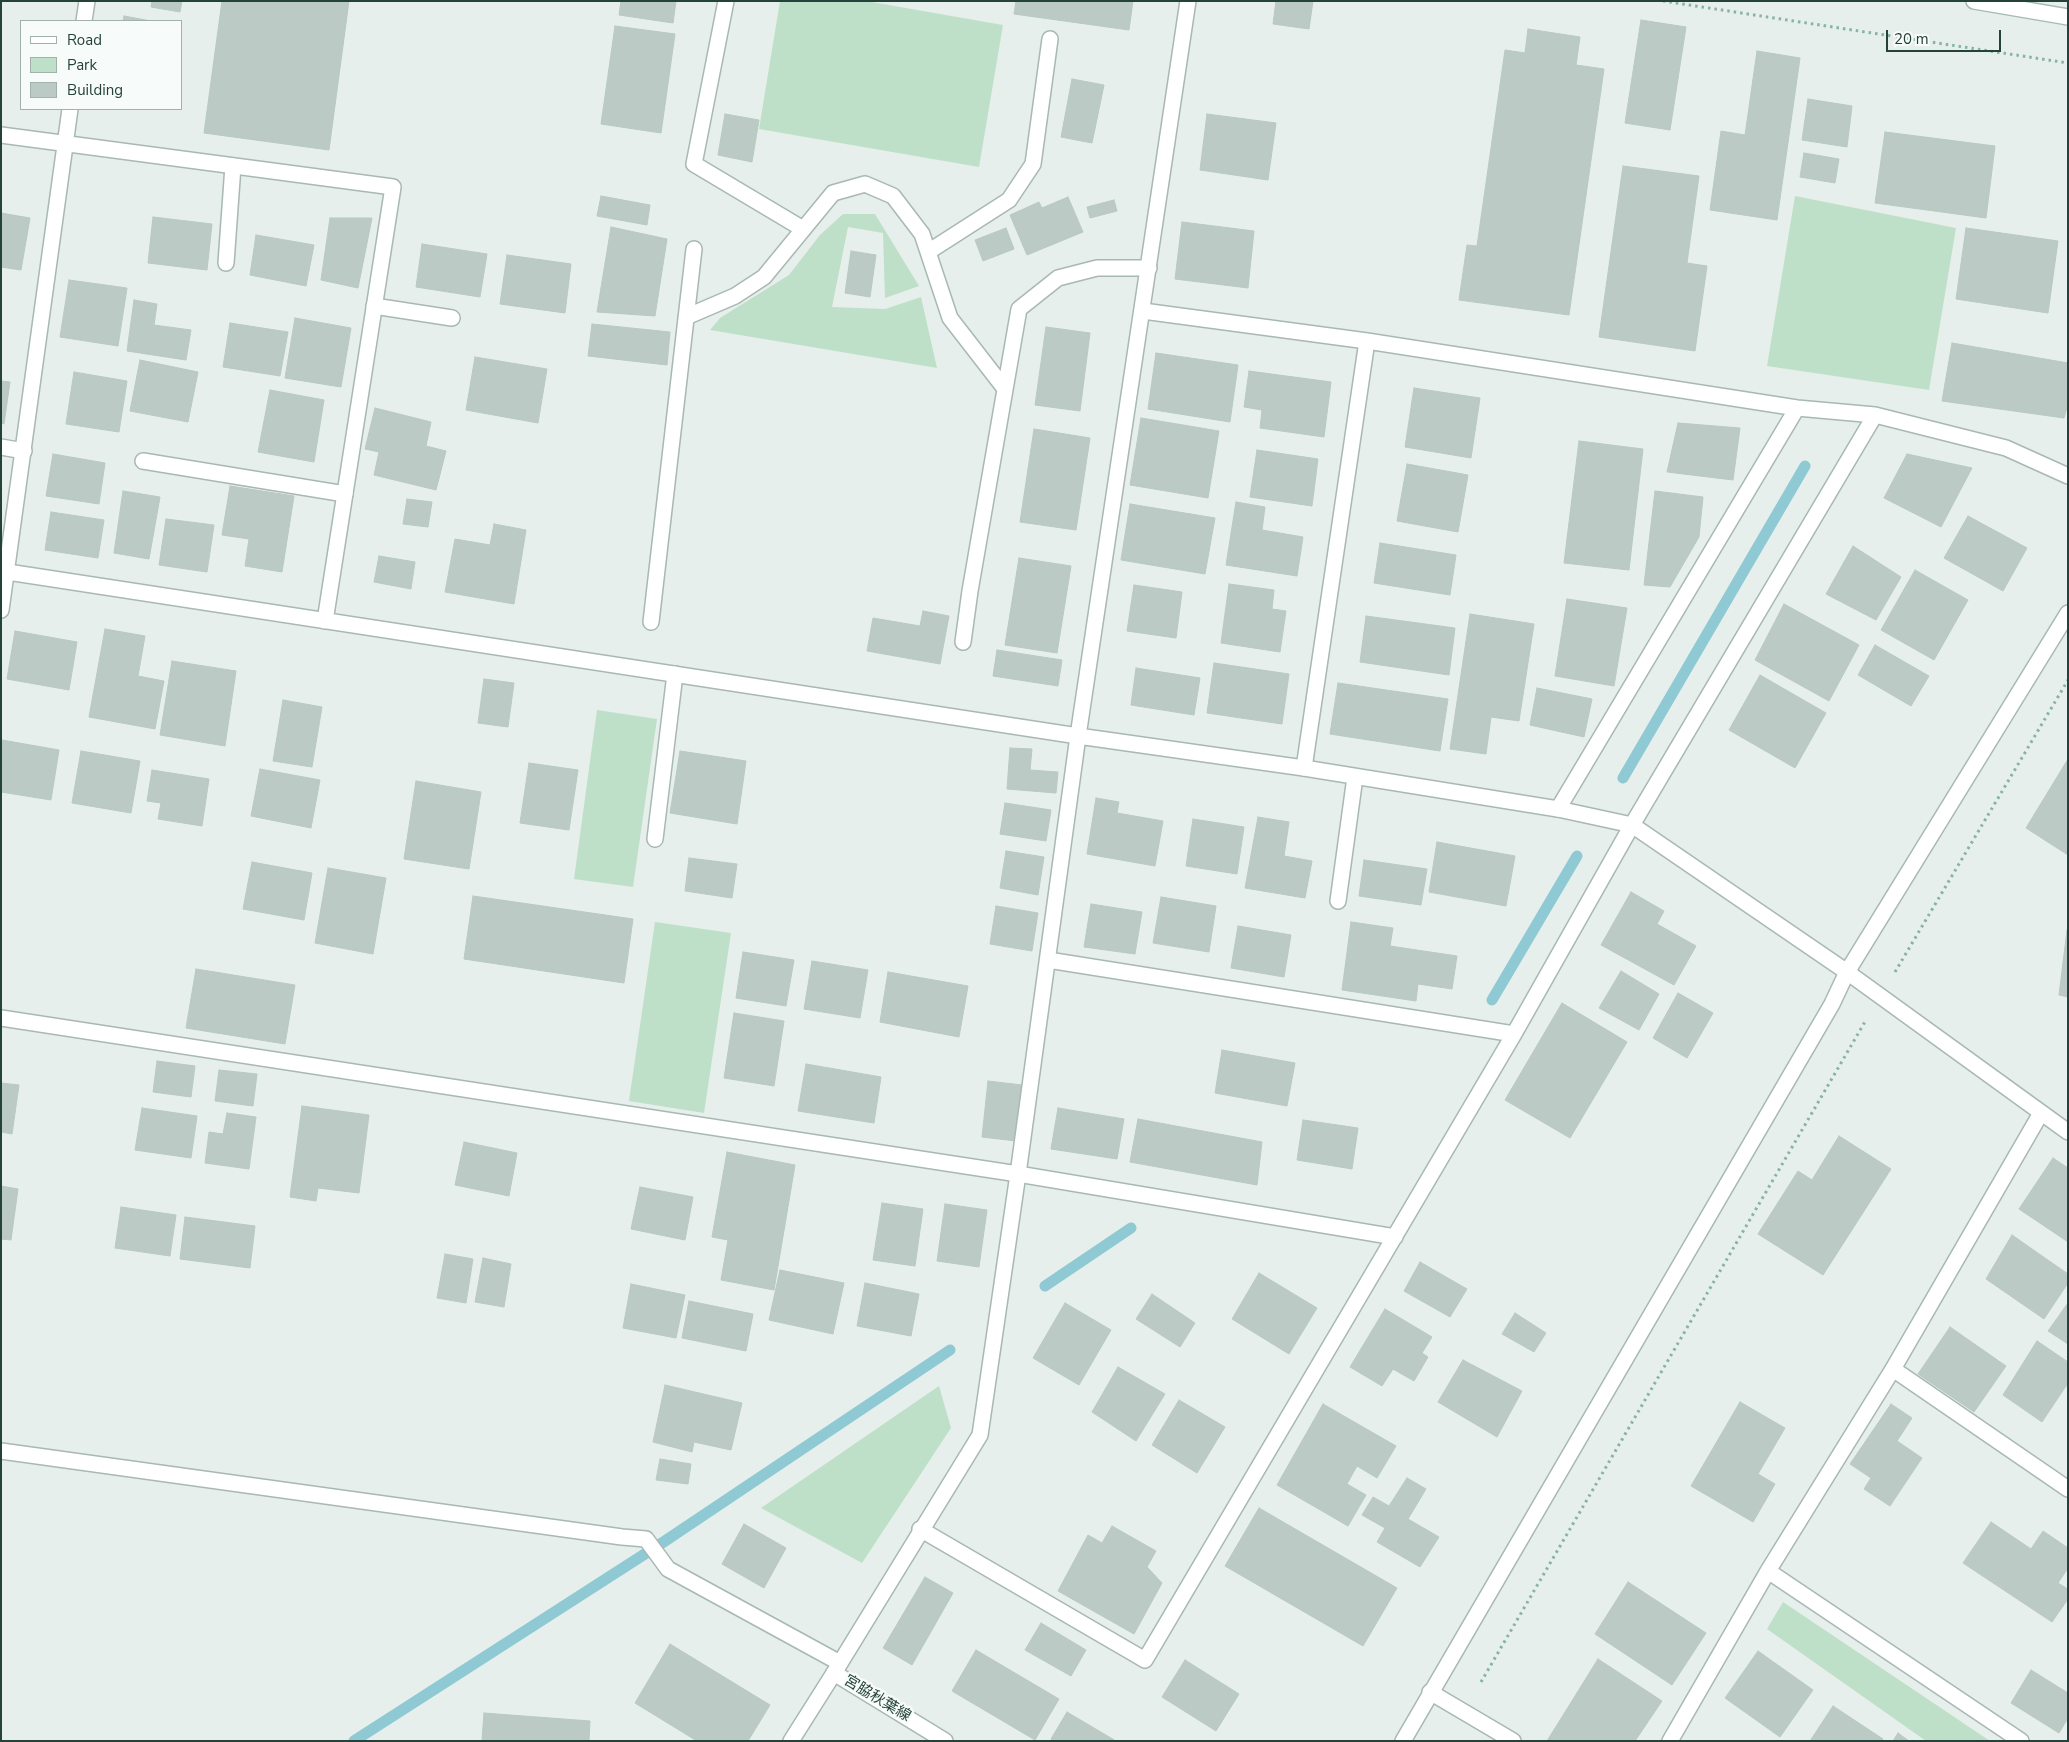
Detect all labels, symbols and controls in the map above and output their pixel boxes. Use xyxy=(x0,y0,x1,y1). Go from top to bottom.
legend xyxy=(20,20,182,110)
scale bar xyxy=(1889,20,2004,52)
text: 20 m xyxy=(1894,29,1929,49)
text: Road xyxy=(67,30,102,50)
text: Park xyxy=(67,55,97,75)
text: Building xyxy=(67,80,123,100)
street label: 宮脇秋葉線 xyxy=(840,1672,914,1726)

